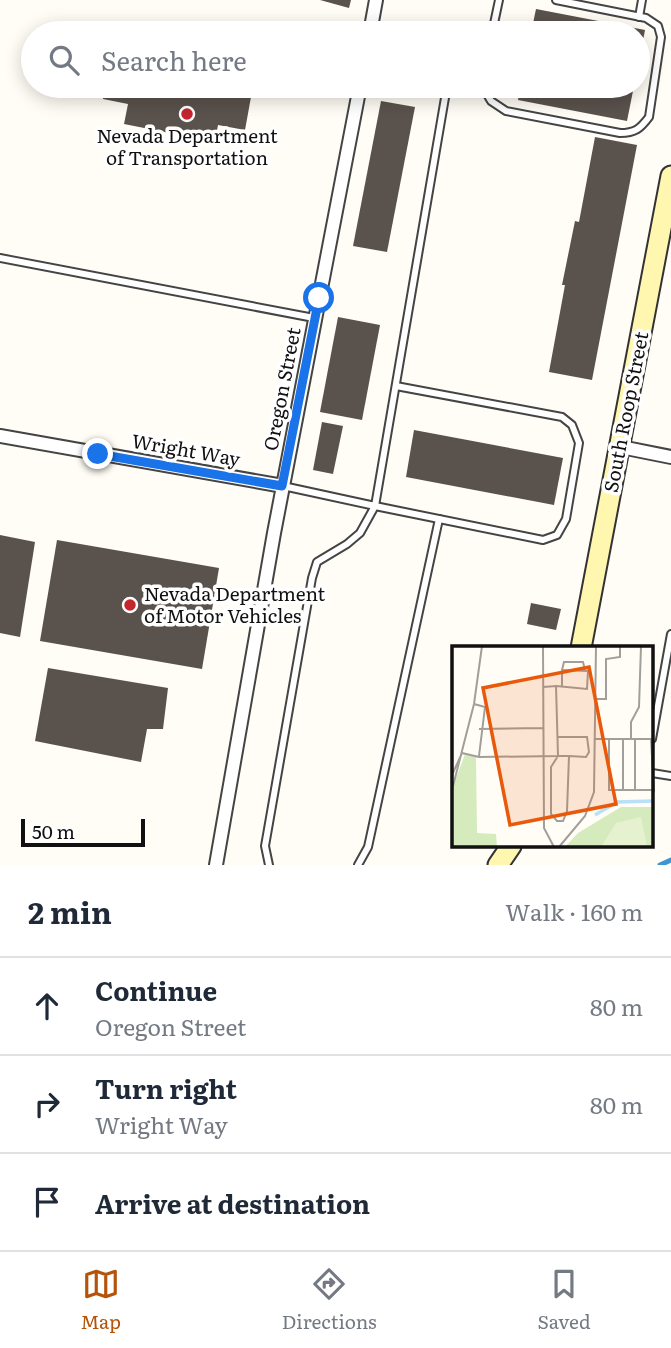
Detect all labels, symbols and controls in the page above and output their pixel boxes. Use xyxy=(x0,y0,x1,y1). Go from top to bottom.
search box xyxy=(21,21,650,98)
text: Search here xyxy=(101,40,247,79)
icon: search xyxy=(45,41,83,79)
marker: Nevada Department of Transportation xyxy=(179,106,195,122)
place label: Nevada Department of Transportation xyxy=(96,121,278,171)
route start xyxy=(303,282,334,313)
street label: Oregon Street xyxy=(255,324,307,453)
street label: South Roop Street xyxy=(596,329,654,495)
street label: Wright Way xyxy=(130,426,243,472)
route end xyxy=(82,438,113,469)
place label: Nevada Department of Motor Vehicles xyxy=(144,579,325,629)
marker: Nevada Department of Motor Vehicles xyxy=(122,597,138,613)
inset map xyxy=(452,646,654,848)
scale bar xyxy=(21,816,145,848)
text: 50 m xyxy=(32,817,75,845)
text: 2 min xyxy=(28,889,112,933)
text: Walk · 160 m xyxy=(505,894,643,928)
text: Continue xyxy=(95,970,217,1009)
icon: ahead xyxy=(28,987,66,1025)
text: 80 m xyxy=(590,989,643,1023)
text: Oregon Street xyxy=(95,1009,246,1043)
text: Turn right xyxy=(95,1068,237,1107)
icon: right xyxy=(28,1085,66,1123)
text: 80 m xyxy=(590,1087,643,1121)
text: Wright Way xyxy=(95,1107,228,1141)
icon: arrive xyxy=(28,1183,66,1221)
text: Arrive at destination xyxy=(95,1183,370,1222)
tab: Map xyxy=(80,1265,121,1335)
tab: Directions xyxy=(282,1265,377,1335)
tab: Saved xyxy=(538,1265,591,1335)

